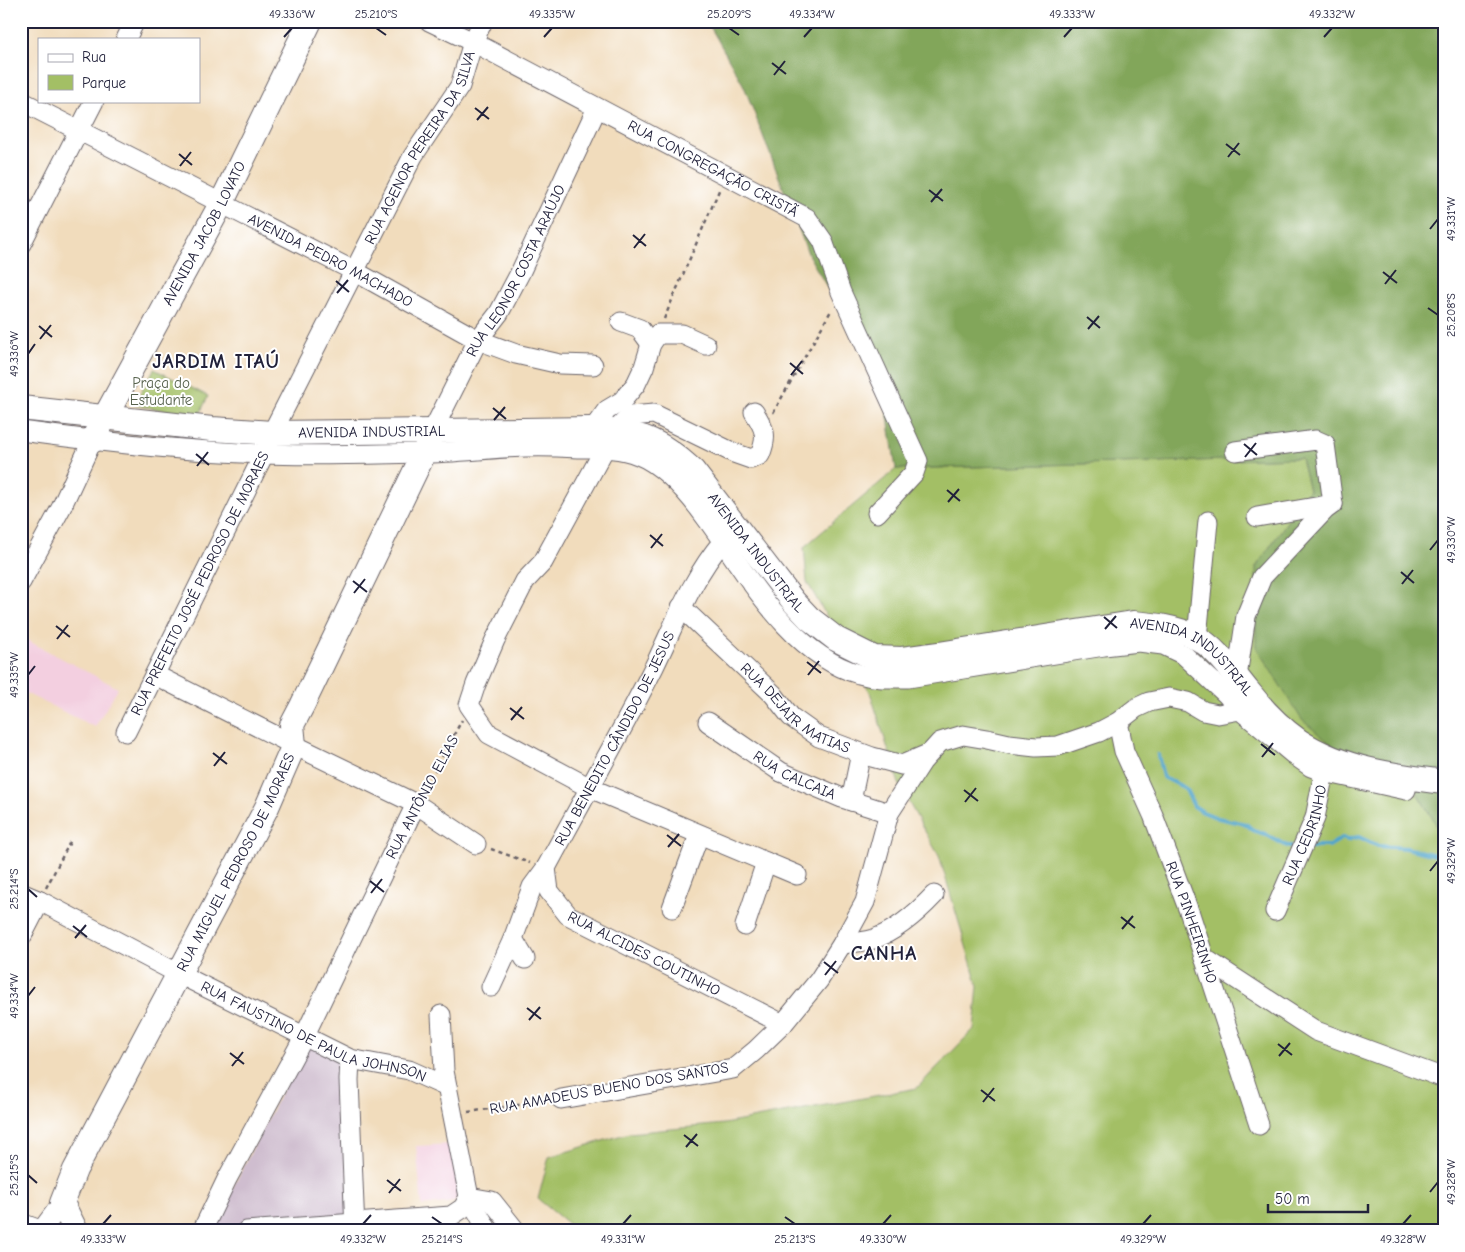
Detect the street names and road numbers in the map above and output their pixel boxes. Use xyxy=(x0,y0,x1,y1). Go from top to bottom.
street label: RUA AGENOR PEREIRA DA SILVA xyxy=(361,48,479,247)
street label: RUA CONGREGAÇÃO CRISTÃ xyxy=(625,116,802,221)
street label: AVENIDA JACOB LOVATO xyxy=(159,158,249,309)
street label: RUA LEONOR COSTA ARAÚJO xyxy=(462,182,569,360)
street label: AVENIDA PEDRO MACHADO xyxy=(245,209,416,311)
street label: AVENIDA INDUSTRIAL xyxy=(298,422,446,442)
street label: RUA PREFEITO JOSÉ PEDROSO DE MORAES xyxy=(127,448,273,718)
street label: AVENIDA INDUSTRIAL xyxy=(704,489,809,617)
street label: AVENIDA INDUSTRIAL xyxy=(1129,614,1258,700)
street label: RUA BENEDITO CÂNDIDO DE JESUS xyxy=(551,628,678,849)
street label: RUA DEJAIR MATIAS xyxy=(737,659,853,757)
street label: RUA ANTÔNIO ELIAS xyxy=(381,732,462,862)
street label: RUA CALCAIA xyxy=(750,747,839,803)
street label: RUA MIGUEL PEDROSO DE MORAES xyxy=(173,750,298,975)
street label: RUA CEDRINHO xyxy=(1278,783,1330,888)
street label: RUA PINHEIRINHO xyxy=(1162,859,1221,986)
street label: RUA ALCIDES COUTINHO xyxy=(565,907,723,1000)
street label: RUA FAUSTINO DE PAULA JOHNSON xyxy=(198,977,429,1086)
street label: RUA AMADEUS BUENO DOS SANTOS xyxy=(488,1058,730,1118)

